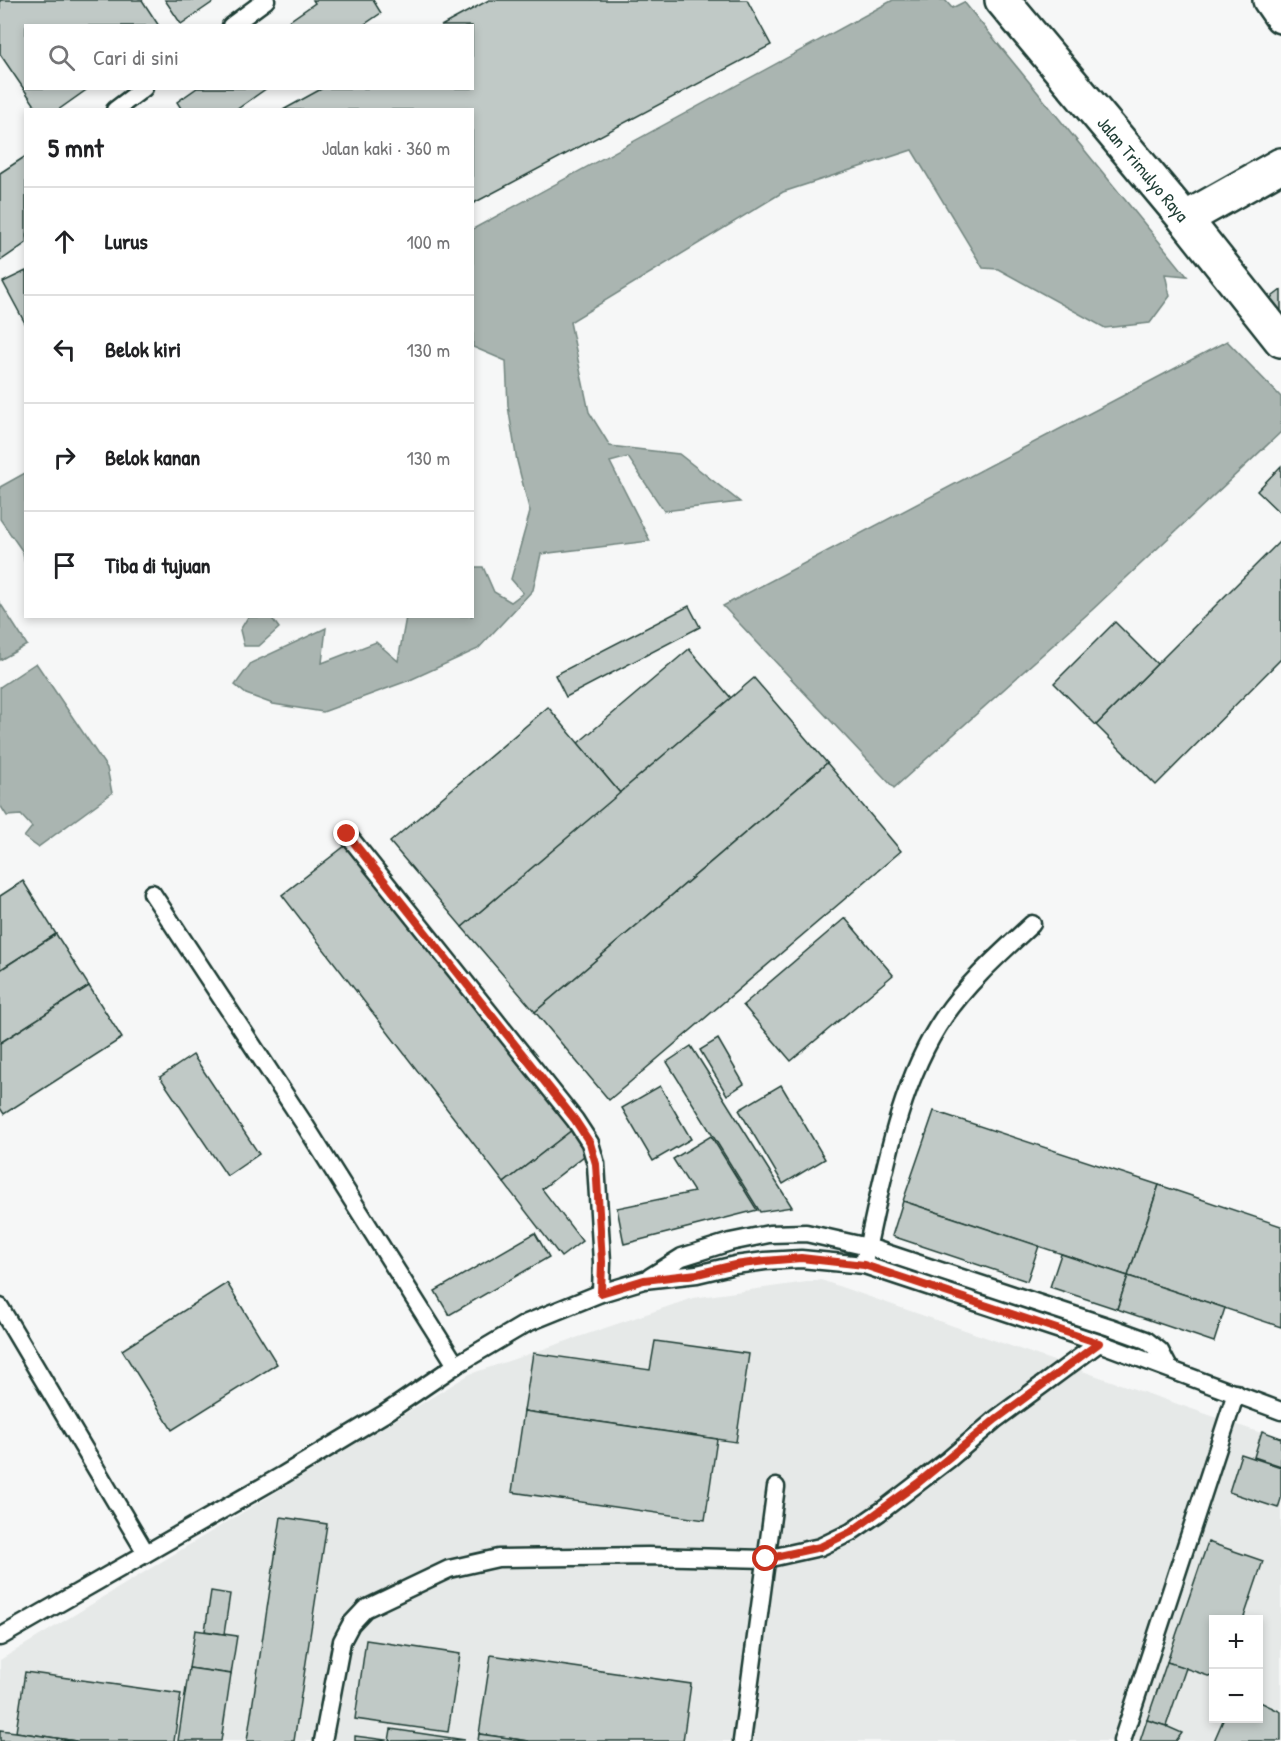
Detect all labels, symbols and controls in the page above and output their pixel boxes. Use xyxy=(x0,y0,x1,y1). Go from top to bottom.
search box xyxy=(24,24,474,90)
icon: search xyxy=(45,41,78,74)
text: Cari di sini xyxy=(93,42,179,72)
street label: Jalan Trimulyo Raya xyxy=(1092,111,1194,227)
text: 5 mnt xyxy=(48,130,103,165)
text: Jalan kaki · 360 m xyxy=(322,134,450,161)
icon: ahead xyxy=(48,225,81,258)
text: Lurus xyxy=(105,226,148,256)
text: 100 m xyxy=(407,228,450,255)
icon: left xyxy=(48,333,81,366)
text: Belok kiri xyxy=(105,334,181,364)
text: 130 m xyxy=(407,336,450,363)
icon: right xyxy=(48,441,81,474)
text: Belok kanan xyxy=(105,442,200,472)
text: 130 m xyxy=(407,444,450,471)
icon: arrive xyxy=(48,549,81,582)
text: Tiba di tujuan xyxy=(105,550,210,580)
route end xyxy=(333,820,359,846)
route start xyxy=(752,1545,778,1571)
map controls xyxy=(1209,1615,1263,1723)
button: + xyxy=(1209,1615,1263,1669)
button: − xyxy=(1209,1669,1263,1723)

